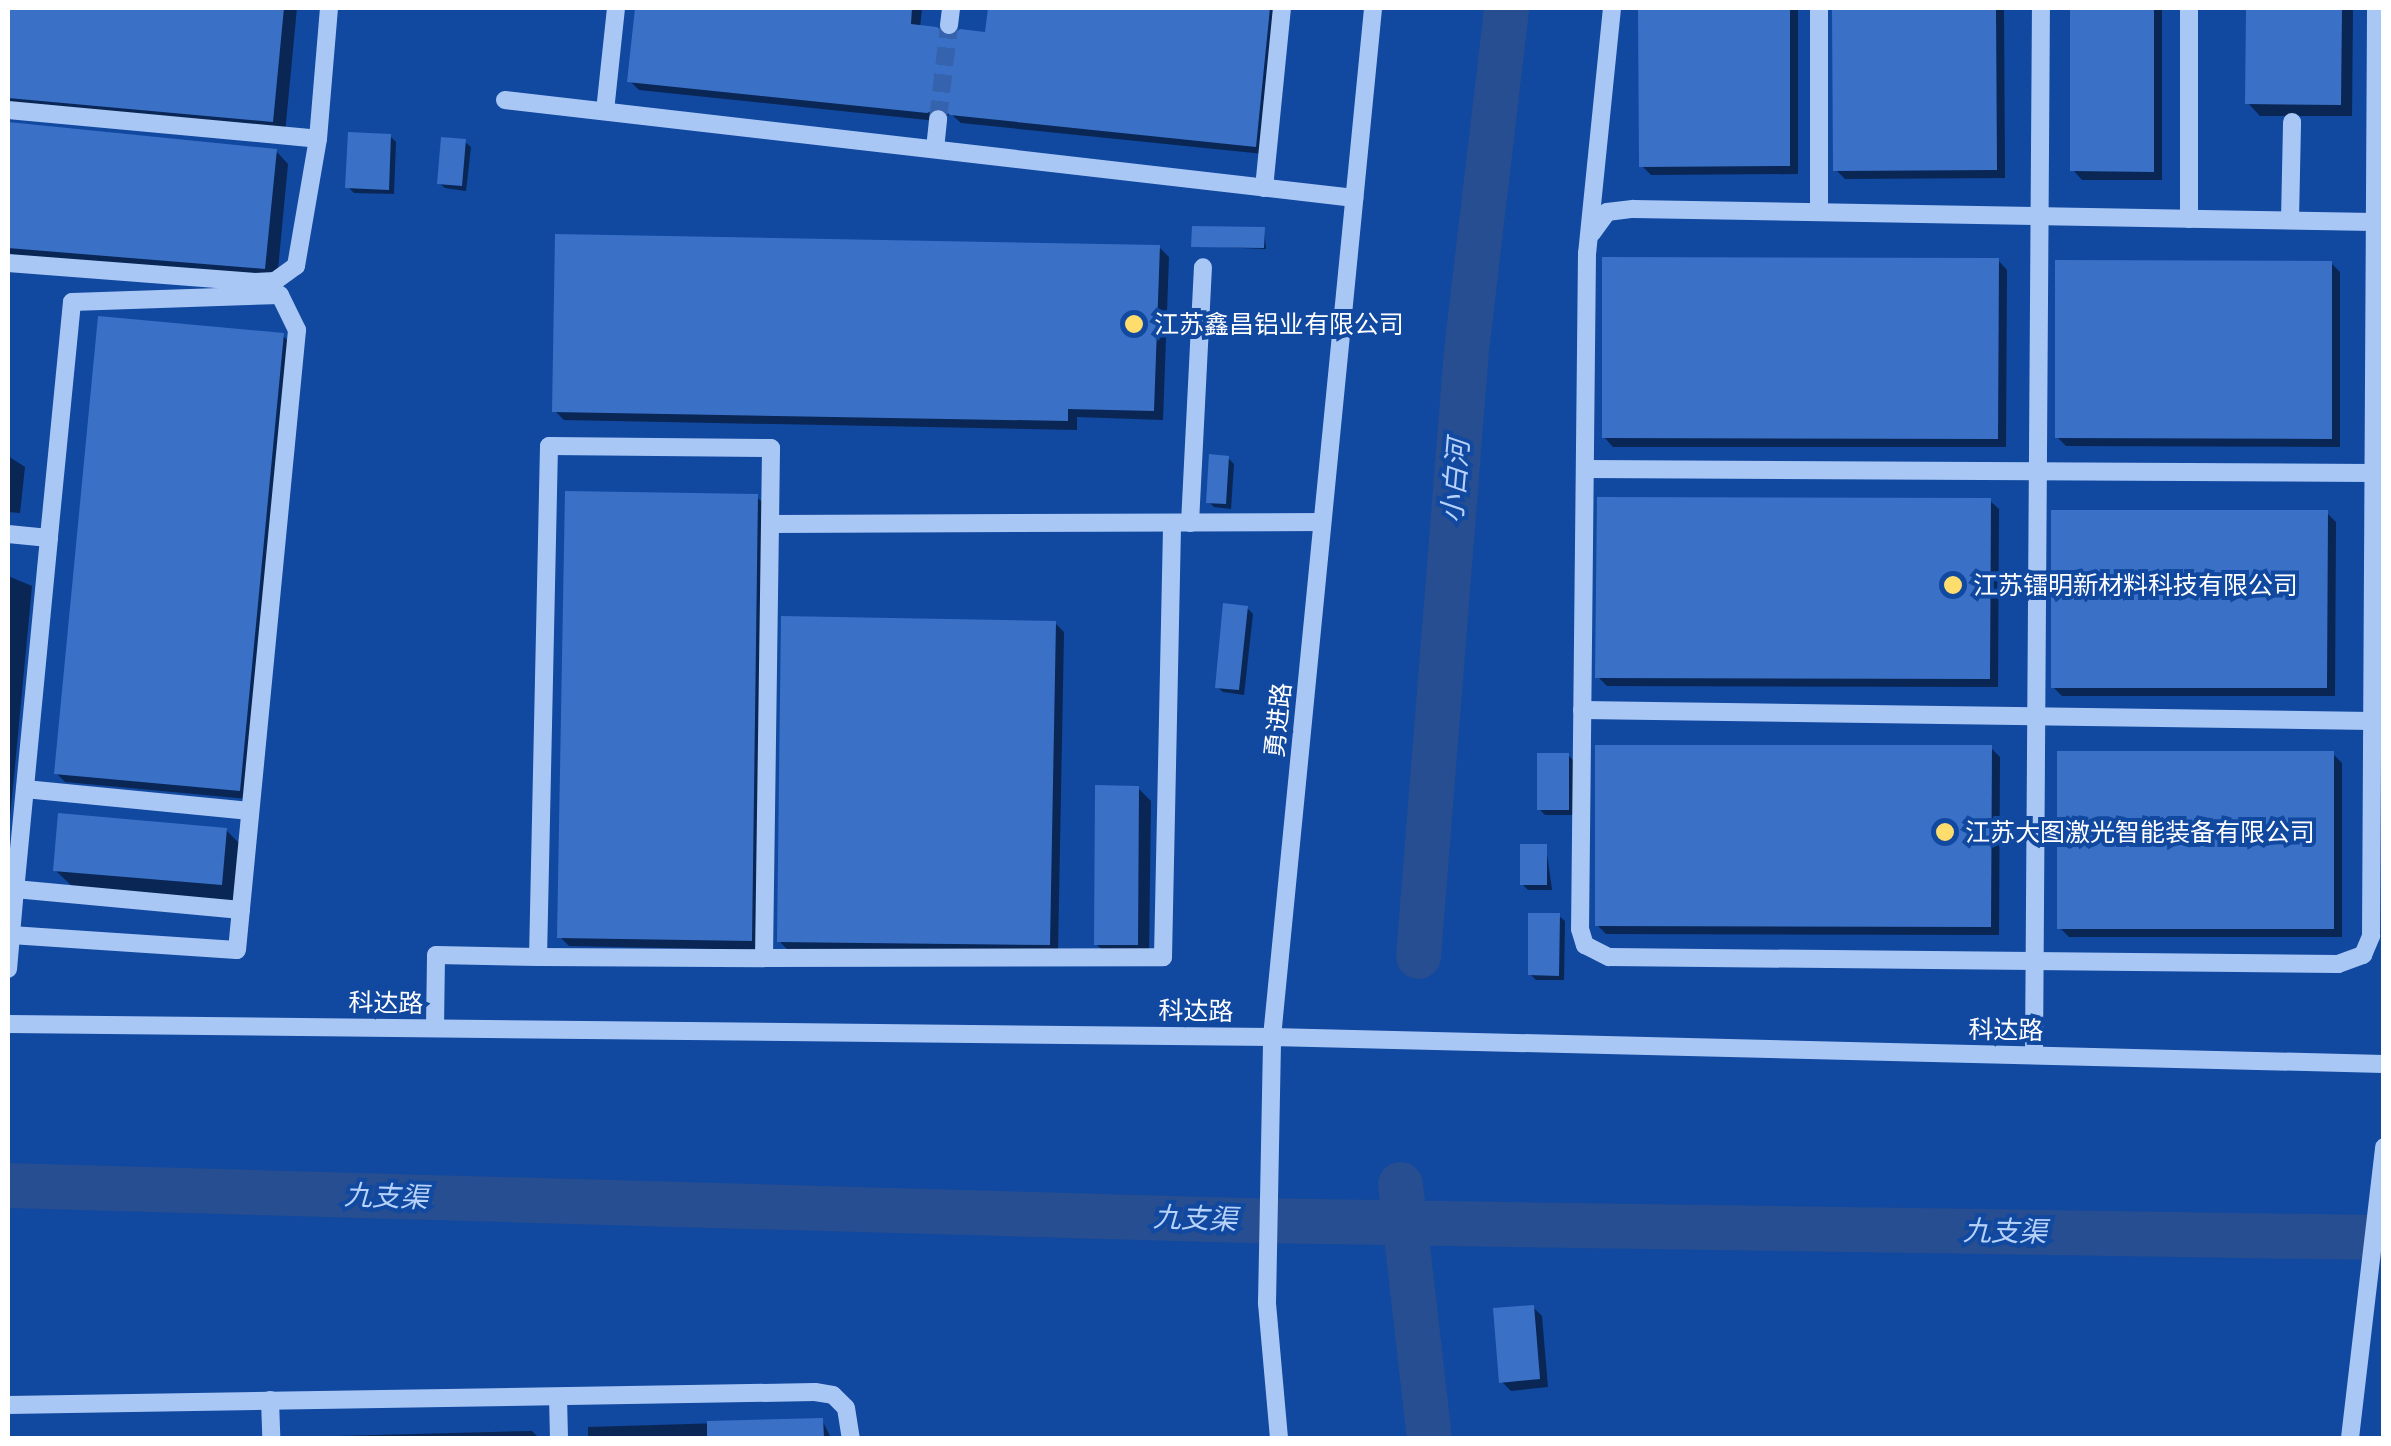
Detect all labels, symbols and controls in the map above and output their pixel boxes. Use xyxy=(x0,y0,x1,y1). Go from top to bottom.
place label: 江苏鑫昌铝业有限公司 xyxy=(1154,309,1404,339)
marker: 江苏鑫昌铝业有限公司 xyxy=(1123,313,1145,335)
water label: 小白河 xyxy=(1435,438,1475,524)
place label: 江苏镭明新材料科技有限公司 xyxy=(1973,570,2298,600)
marker: 江苏镭明新材料科技有限公司 xyxy=(1942,574,1964,596)
street label: 勇进路 xyxy=(1259,681,1297,759)
place label: 江苏大图激光智能装备有限公司 xyxy=(1965,817,2315,847)
marker: 江苏大图激光智能装备有限公司 xyxy=(1934,821,1956,843)
street label: 科达路 xyxy=(348,987,424,1019)
street label: 科达路 xyxy=(1158,995,1234,1027)
street label: 科达路 xyxy=(1968,1014,2044,1046)
water label: 九支渠 xyxy=(343,1178,429,1214)
water label: 九支渠 xyxy=(1152,1200,1238,1236)
water label: 九支渠 xyxy=(1963,1213,2047,1249)

